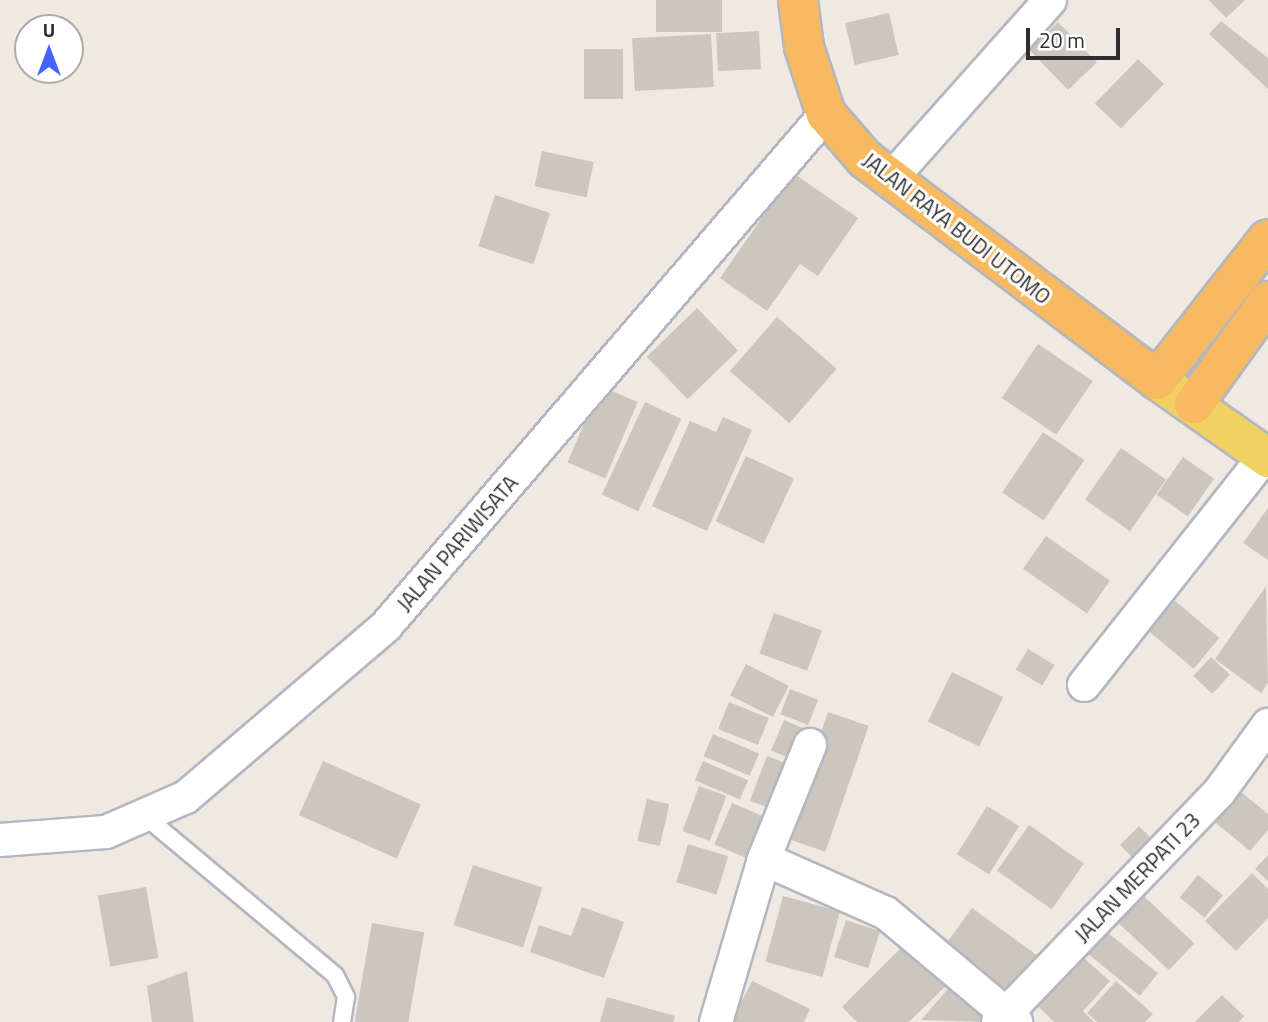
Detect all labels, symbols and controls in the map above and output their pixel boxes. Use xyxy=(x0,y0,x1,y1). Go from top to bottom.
north arrow xyxy=(14,14,84,84)
scale bar xyxy=(1030,14,1124,58)
text: U xyxy=(43,15,55,44)
text: 20 m xyxy=(1039,24,1085,56)
street label: JALAN RAYA BUDI UTOMO xyxy=(858,147,1056,309)
street label: JALAN PARIWISATA xyxy=(391,470,523,616)
street label: JALAN MERPATI 23 xyxy=(1069,807,1205,947)

